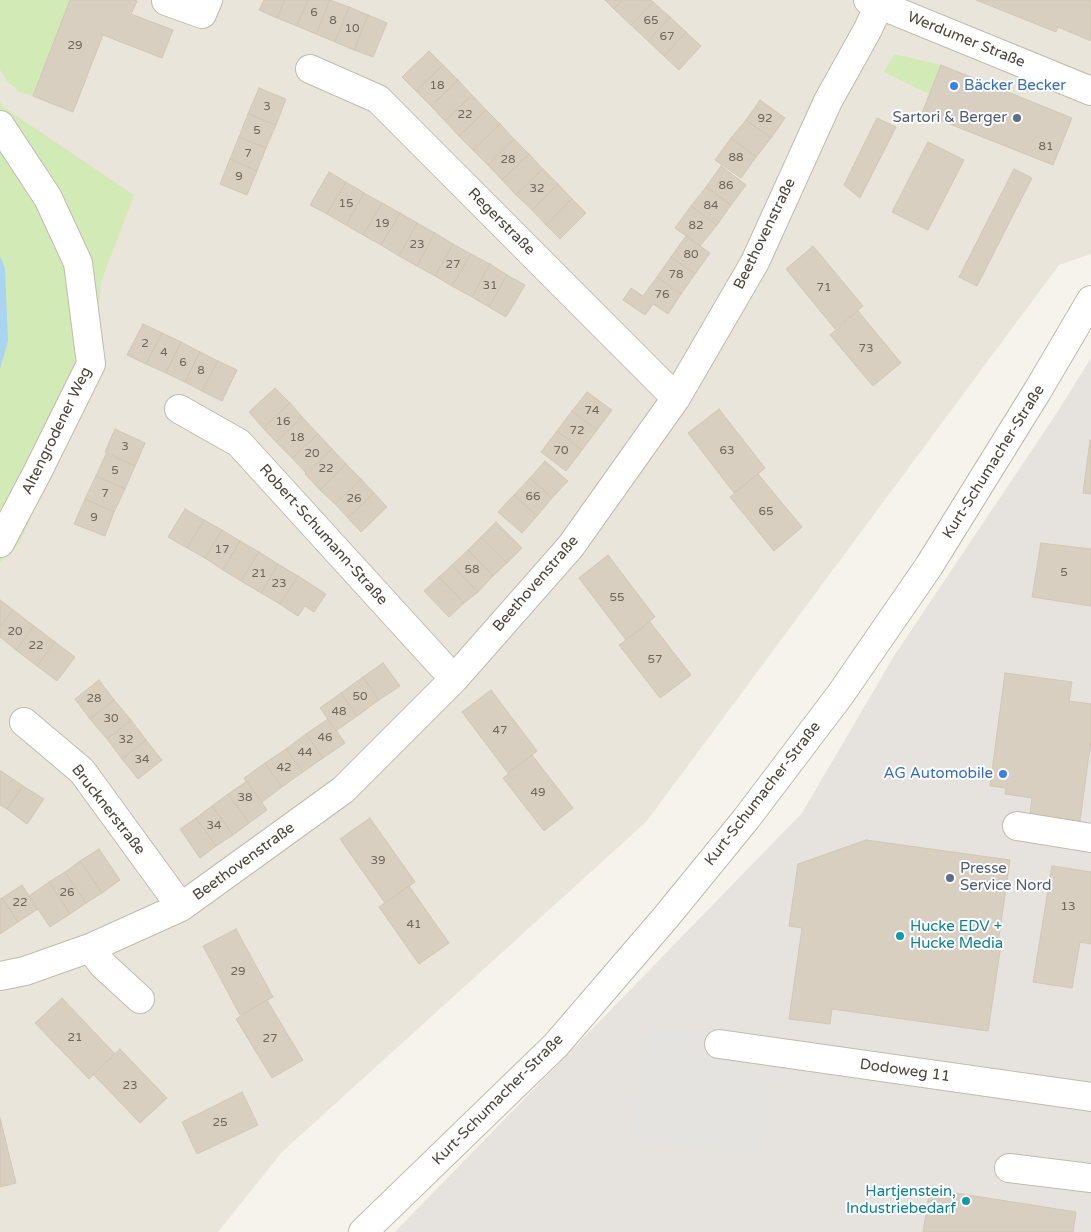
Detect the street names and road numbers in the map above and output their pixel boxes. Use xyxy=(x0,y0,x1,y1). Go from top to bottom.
street label: Werdumer Straße xyxy=(904,8,1028,72)
street label: Beethovenstraße xyxy=(730,176,800,292)
street label: Regerstraße xyxy=(464,185,538,259)
street label: Altengrodener Weg xyxy=(18,364,96,498)
street label: Kurt-Schumacher-Straße xyxy=(939,382,1049,542)
street label: Robert-Schumann-Straße xyxy=(255,461,391,609)
street label: Beethovenstraße xyxy=(489,532,583,636)
street label: Kurt-Schumacher-Straße xyxy=(701,718,825,870)
street label: Brucknerstraße xyxy=(67,761,149,859)
street label: Beethovenstraße xyxy=(190,819,298,905)
street label: Kurt-Schumacher-Straße xyxy=(429,1031,567,1169)
street label: Dodoweg 11 xyxy=(859,1056,951,1086)

